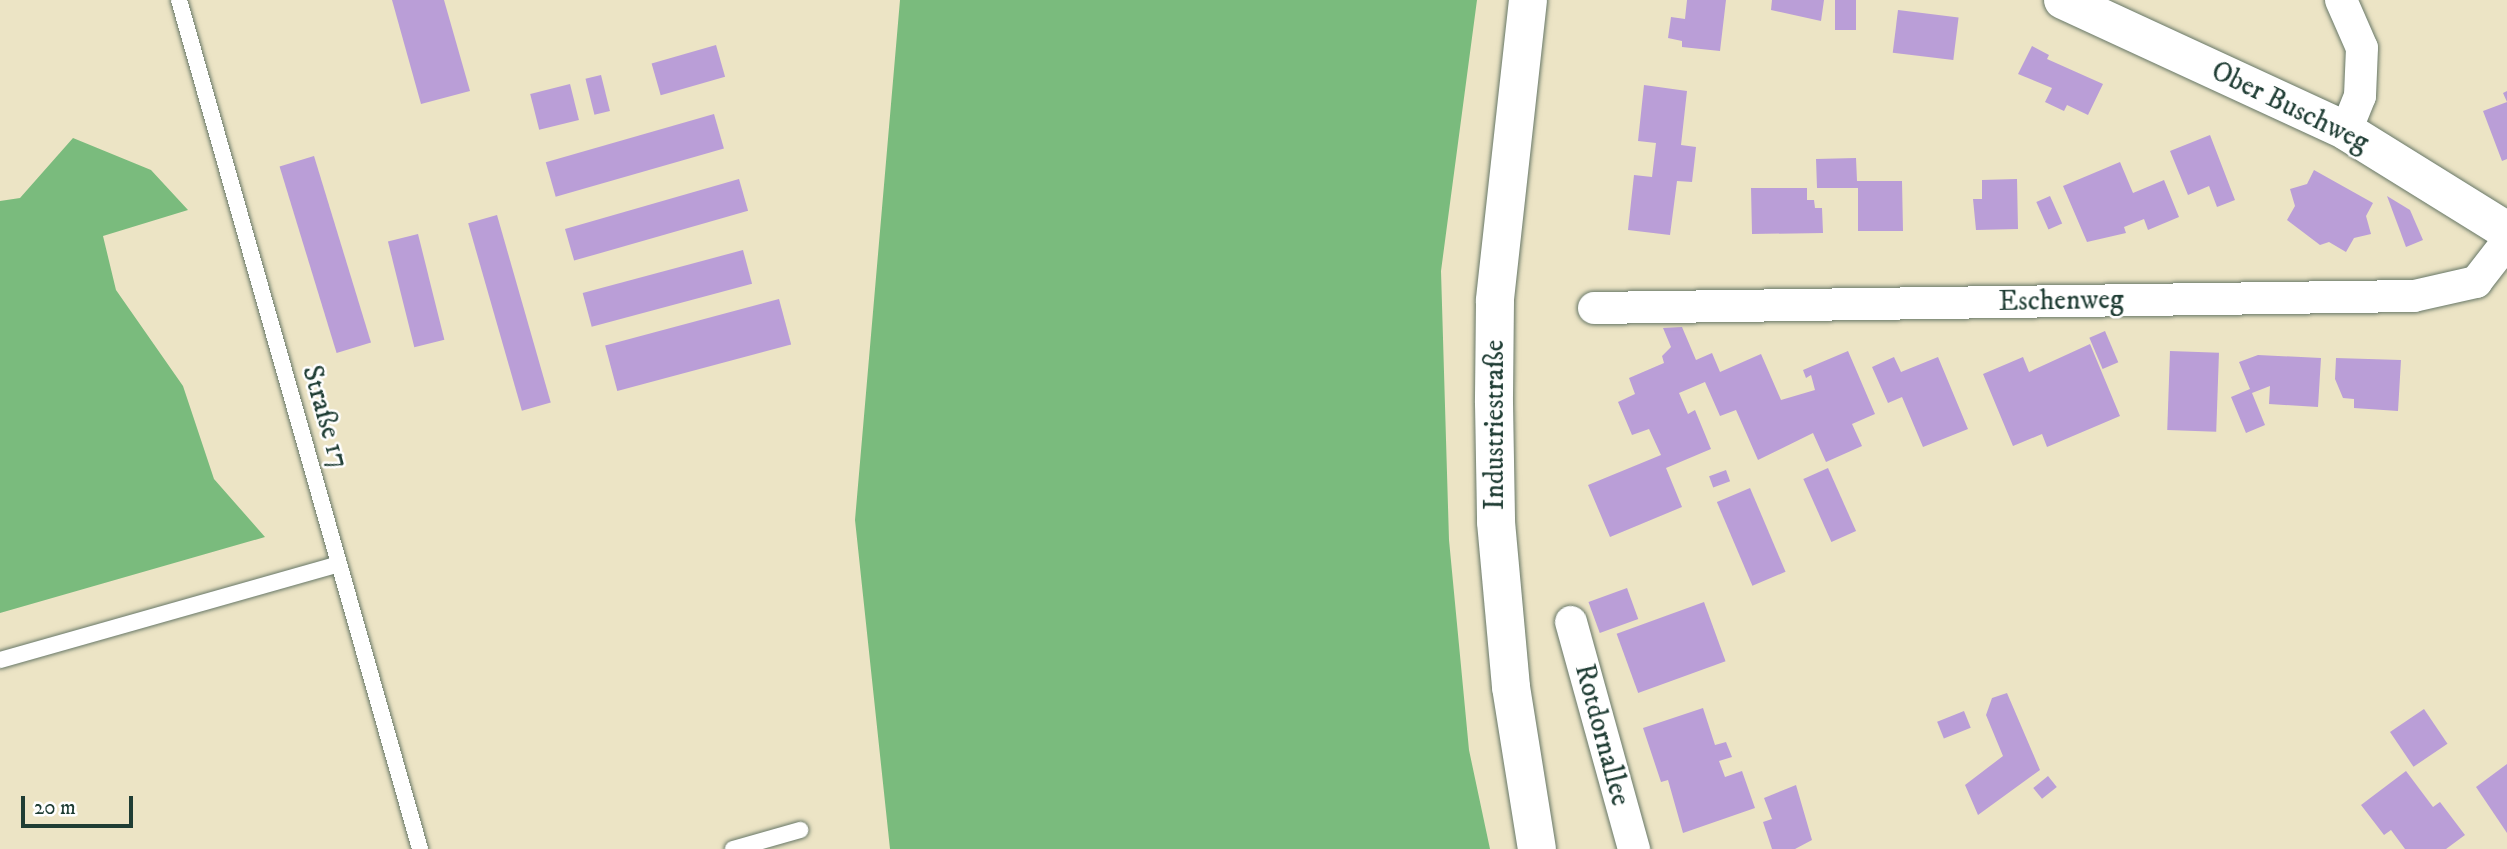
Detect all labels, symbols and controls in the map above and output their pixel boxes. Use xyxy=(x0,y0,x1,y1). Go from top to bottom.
street label: Ober Buschweg xyxy=(2206,54,2374,160)
street label: Eschenweg xyxy=(1998,283,2124,319)
street label: Industriestraße xyxy=(1478,340,1512,510)
street label: Straße 17 xyxy=(294,362,356,472)
street label: Rotdornallee xyxy=(1567,660,1637,810)
scale bar xyxy=(24,782,136,826)
text: 20 m xyxy=(34,795,76,821)

